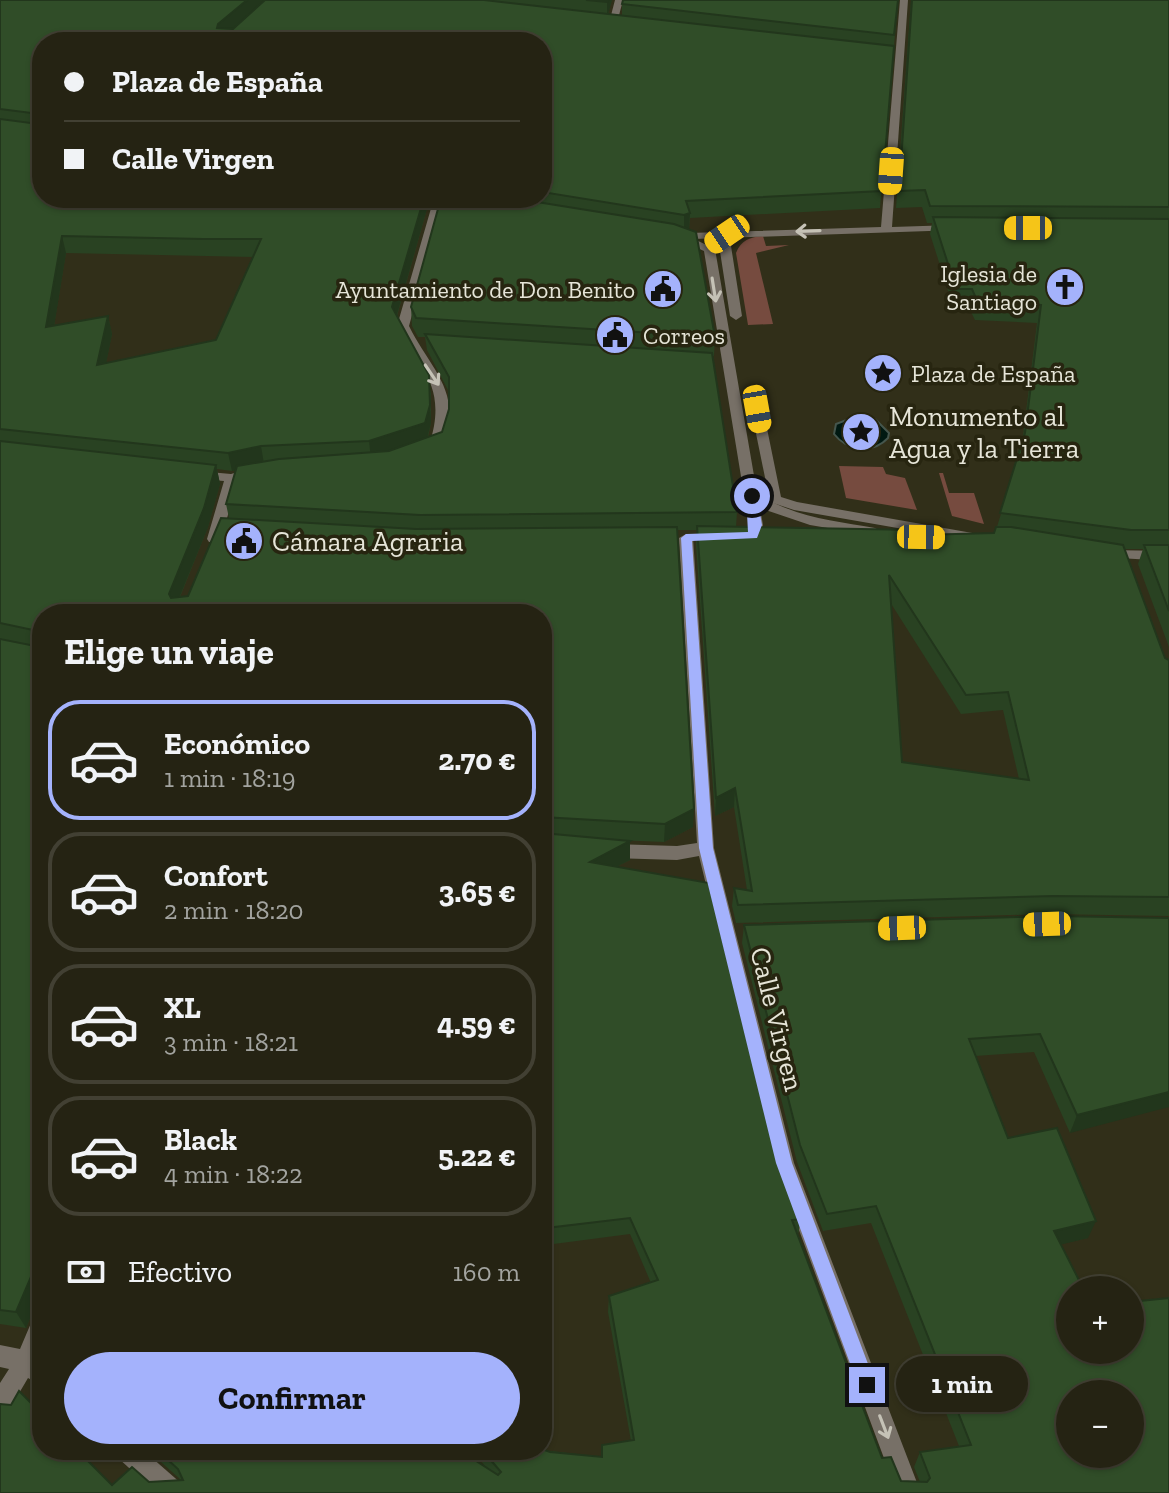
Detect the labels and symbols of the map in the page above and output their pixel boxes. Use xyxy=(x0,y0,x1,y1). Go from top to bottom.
car xyxy=(877,146,905,196)
car xyxy=(700,211,754,257)
car xyxy=(1004,216,1052,240)
one-way arrow xyxy=(795,224,822,239)
place label: Iglesia de Santiago xyxy=(940,259,1037,316)
church icon: Iglesia de Santiago xyxy=(1044,266,1086,308)
public building icon: Ayuntamiento de Don Benito xyxy=(642,268,684,310)
place label: Ayuntamiento de Don Benito xyxy=(336,275,635,304)
one-way arrow xyxy=(708,277,723,302)
public building icon: Correos xyxy=(594,314,636,356)
place label: Correos xyxy=(643,321,725,350)
place icon: Plaza de España xyxy=(862,352,904,394)
place label: Plaza de España xyxy=(911,359,1076,388)
one-way arrow xyxy=(424,364,440,386)
car xyxy=(741,383,773,435)
place label: Monumento al Agua y la Tierra xyxy=(889,400,1080,465)
place icon: Monumento al Agua y la Tierra xyxy=(840,411,882,453)
route start xyxy=(734,478,770,514)
public building icon: Cámara Agraria xyxy=(223,520,265,562)
place label: Cámara Agraria xyxy=(272,525,464,558)
car xyxy=(897,525,945,549)
car xyxy=(1023,911,1071,937)
car xyxy=(878,915,926,941)
street label: Calle Virgen xyxy=(743,944,811,1094)
callout: 1 min xyxy=(895,1357,1027,1413)
route end xyxy=(849,1367,885,1403)
one-way arrow xyxy=(877,1414,892,1439)

